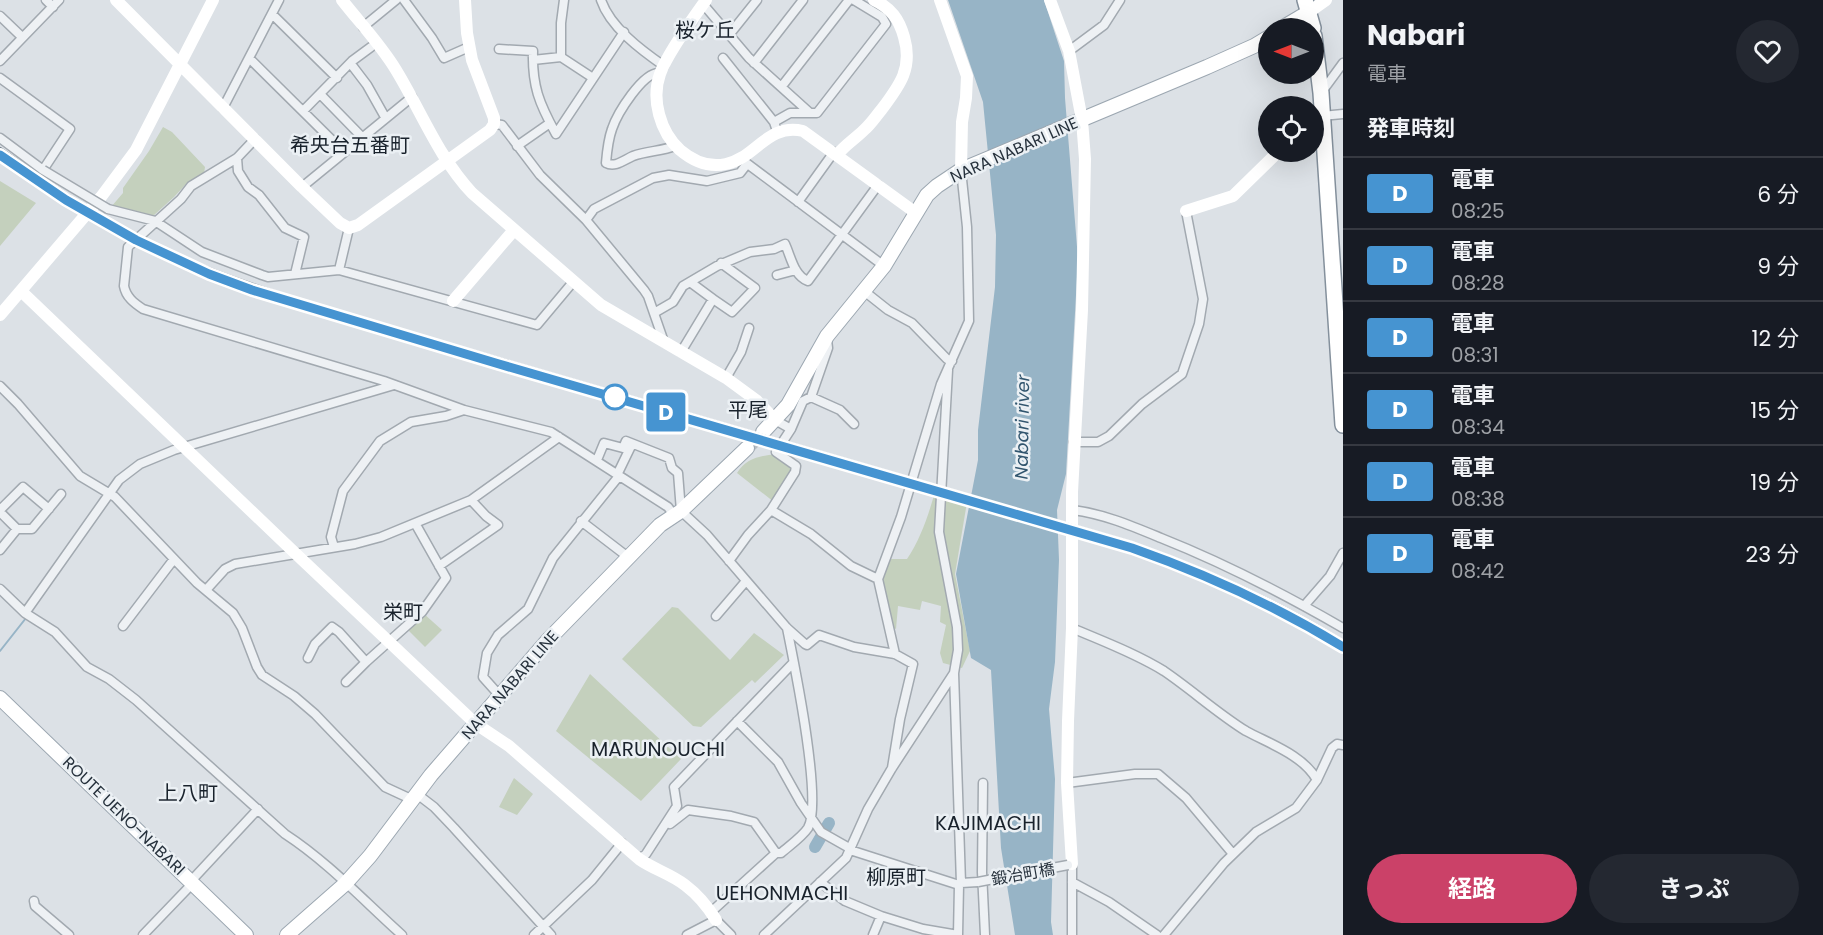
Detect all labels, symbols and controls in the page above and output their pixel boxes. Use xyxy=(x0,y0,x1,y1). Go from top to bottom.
district label: 桜ケ丘 xyxy=(675,16,735,44)
text: Nabari xyxy=(1367,16,1465,55)
north arrow xyxy=(1258,18,1324,84)
map controls xyxy=(1258,18,1324,162)
button: heart xyxy=(1736,20,1799,83)
text: 電車 xyxy=(1367,60,1407,88)
button: locate xyxy=(1258,96,1324,162)
street label: NARA NABARI LINE xyxy=(946,111,1082,189)
text: 発車時刻 xyxy=(1367,113,1455,144)
district label: 希央台五番町 xyxy=(290,131,410,159)
text: 電車 xyxy=(1451,164,1495,195)
text: D xyxy=(1392,179,1408,208)
text: 6 分 xyxy=(1757,179,1799,210)
text: 08:25 xyxy=(1451,197,1505,225)
text: 電車 xyxy=(1451,236,1495,267)
text: D xyxy=(1392,251,1408,280)
text: 9 分 xyxy=(1757,251,1799,282)
text: 08:28 xyxy=(1451,269,1505,297)
text: 電車 xyxy=(1451,308,1495,339)
text: D xyxy=(1392,323,1408,352)
text: 12 分 xyxy=(1751,323,1799,354)
text: 08:31 xyxy=(1451,341,1499,369)
water label: Nabari river xyxy=(1009,373,1035,480)
text: 電車 xyxy=(1451,380,1495,411)
unlabelled marker xyxy=(602,384,628,410)
line badge: D xyxy=(646,392,686,432)
text: D xyxy=(1392,395,1408,424)
text: 15 分 xyxy=(1750,395,1799,426)
district label: 平尾 xyxy=(728,396,768,424)
text: D xyxy=(658,398,674,427)
text: 08:34 xyxy=(1451,413,1505,441)
text: 電車 xyxy=(1451,452,1495,483)
text: D xyxy=(1392,467,1408,496)
text: 19 分 xyxy=(1750,467,1799,498)
text: 08:38 xyxy=(1451,485,1505,513)
text: 電車 xyxy=(1451,524,1495,555)
text: D xyxy=(1392,539,1408,568)
text: 23 分 xyxy=(1746,539,1799,570)
text: 08:42 xyxy=(1451,557,1505,585)
district label: 栄町 xyxy=(383,598,423,626)
street label: NARA NABARI LINE xyxy=(456,625,564,745)
district label: MARUNOUCHI xyxy=(591,735,725,763)
street label: ROUTE UENO-NABARI xyxy=(58,751,190,881)
district label: 上八町 xyxy=(158,779,218,807)
district label: KAJIMACHI xyxy=(935,809,1041,837)
button: 経路 xyxy=(1367,854,1577,923)
button: きっぷ xyxy=(1589,854,1799,923)
street label: 鍛冶町橋 xyxy=(989,857,1057,891)
district label: 柳原町 xyxy=(866,863,926,891)
district label: UEHONMACHI xyxy=(716,879,848,907)

